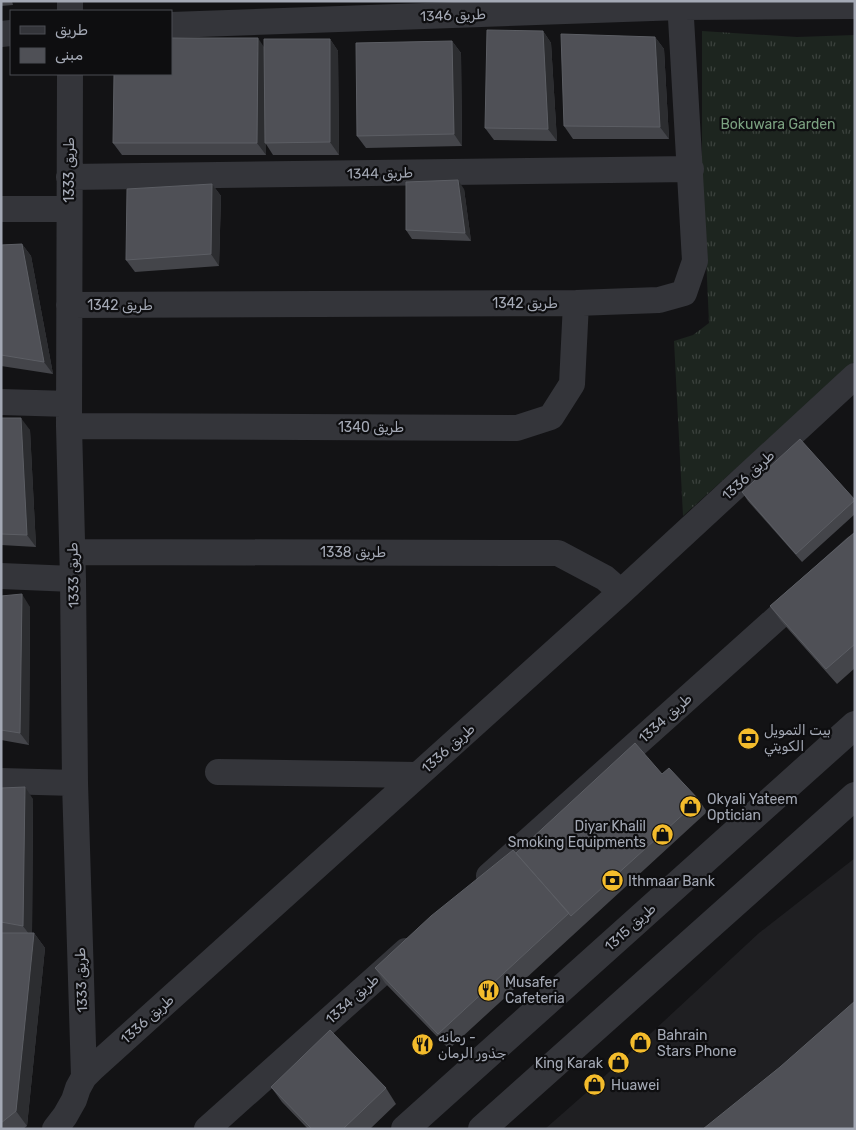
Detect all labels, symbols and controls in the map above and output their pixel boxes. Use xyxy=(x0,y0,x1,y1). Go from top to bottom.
street label: طريق 1346 xyxy=(420,6,486,25)
legend xyxy=(10,10,172,75)
text: طريق xyxy=(55,21,88,39)
text: مبنى xyxy=(55,46,83,64)
park label: Bokuwara Garden xyxy=(720,116,836,133)
street label: طريق 1333 xyxy=(61,137,78,203)
street label: طريق 1344 xyxy=(347,164,413,183)
street label: طريق 1342 xyxy=(492,295,558,312)
street label: طريق 1342 xyxy=(87,297,153,314)
street label: طريق 1340 xyxy=(338,419,404,436)
street label: طريق 1336 xyxy=(719,447,778,504)
street label: طريق 1333 xyxy=(64,542,83,608)
street label: طريق 1338 xyxy=(320,544,386,561)
street label: طريق 1334 xyxy=(635,690,696,747)
street label: طريق 1336 xyxy=(418,720,478,777)
place label: بيت التمويل الكويتي xyxy=(764,722,831,757)
bank icon: بيت التمويل الكويتي xyxy=(736,726,760,750)
place label: Okyali Yateem Optician xyxy=(707,791,798,824)
shop icon: Okyali Yateem Optician xyxy=(679,795,703,819)
place label: Diyar Khalil Smoking Equipments xyxy=(508,818,646,851)
shop icon: Diyar Khalil Smoking Equipments xyxy=(650,822,674,846)
bank icon: Ithmaar Bank xyxy=(600,869,624,893)
place label: Ithmaar Bank xyxy=(628,873,716,890)
street label: طريق 1315 xyxy=(601,900,660,955)
street label: طريق 1333 xyxy=(72,947,91,1013)
street label: طريق 1334 xyxy=(322,971,383,1028)
place label: Musafer Cafeteria xyxy=(505,974,565,1007)
restaurant icon: Musafer Cafeteria xyxy=(477,978,501,1002)
street label: طريق 1336 xyxy=(117,991,177,1048)
place label: Bahrain Stars Phone xyxy=(657,1027,737,1060)
place label: رمانه - جذور الرمان xyxy=(438,1029,506,1062)
shop icon: Bahrain Stars Phone xyxy=(629,1031,653,1055)
restaurant icon: رمانه - جذور الرمان xyxy=(410,1033,434,1057)
shop icon: King Karak xyxy=(607,1051,631,1075)
place label: King Karak xyxy=(535,1055,604,1072)
shop icon: Huawei xyxy=(583,1073,607,1097)
place label: Huawei xyxy=(611,1077,659,1094)

